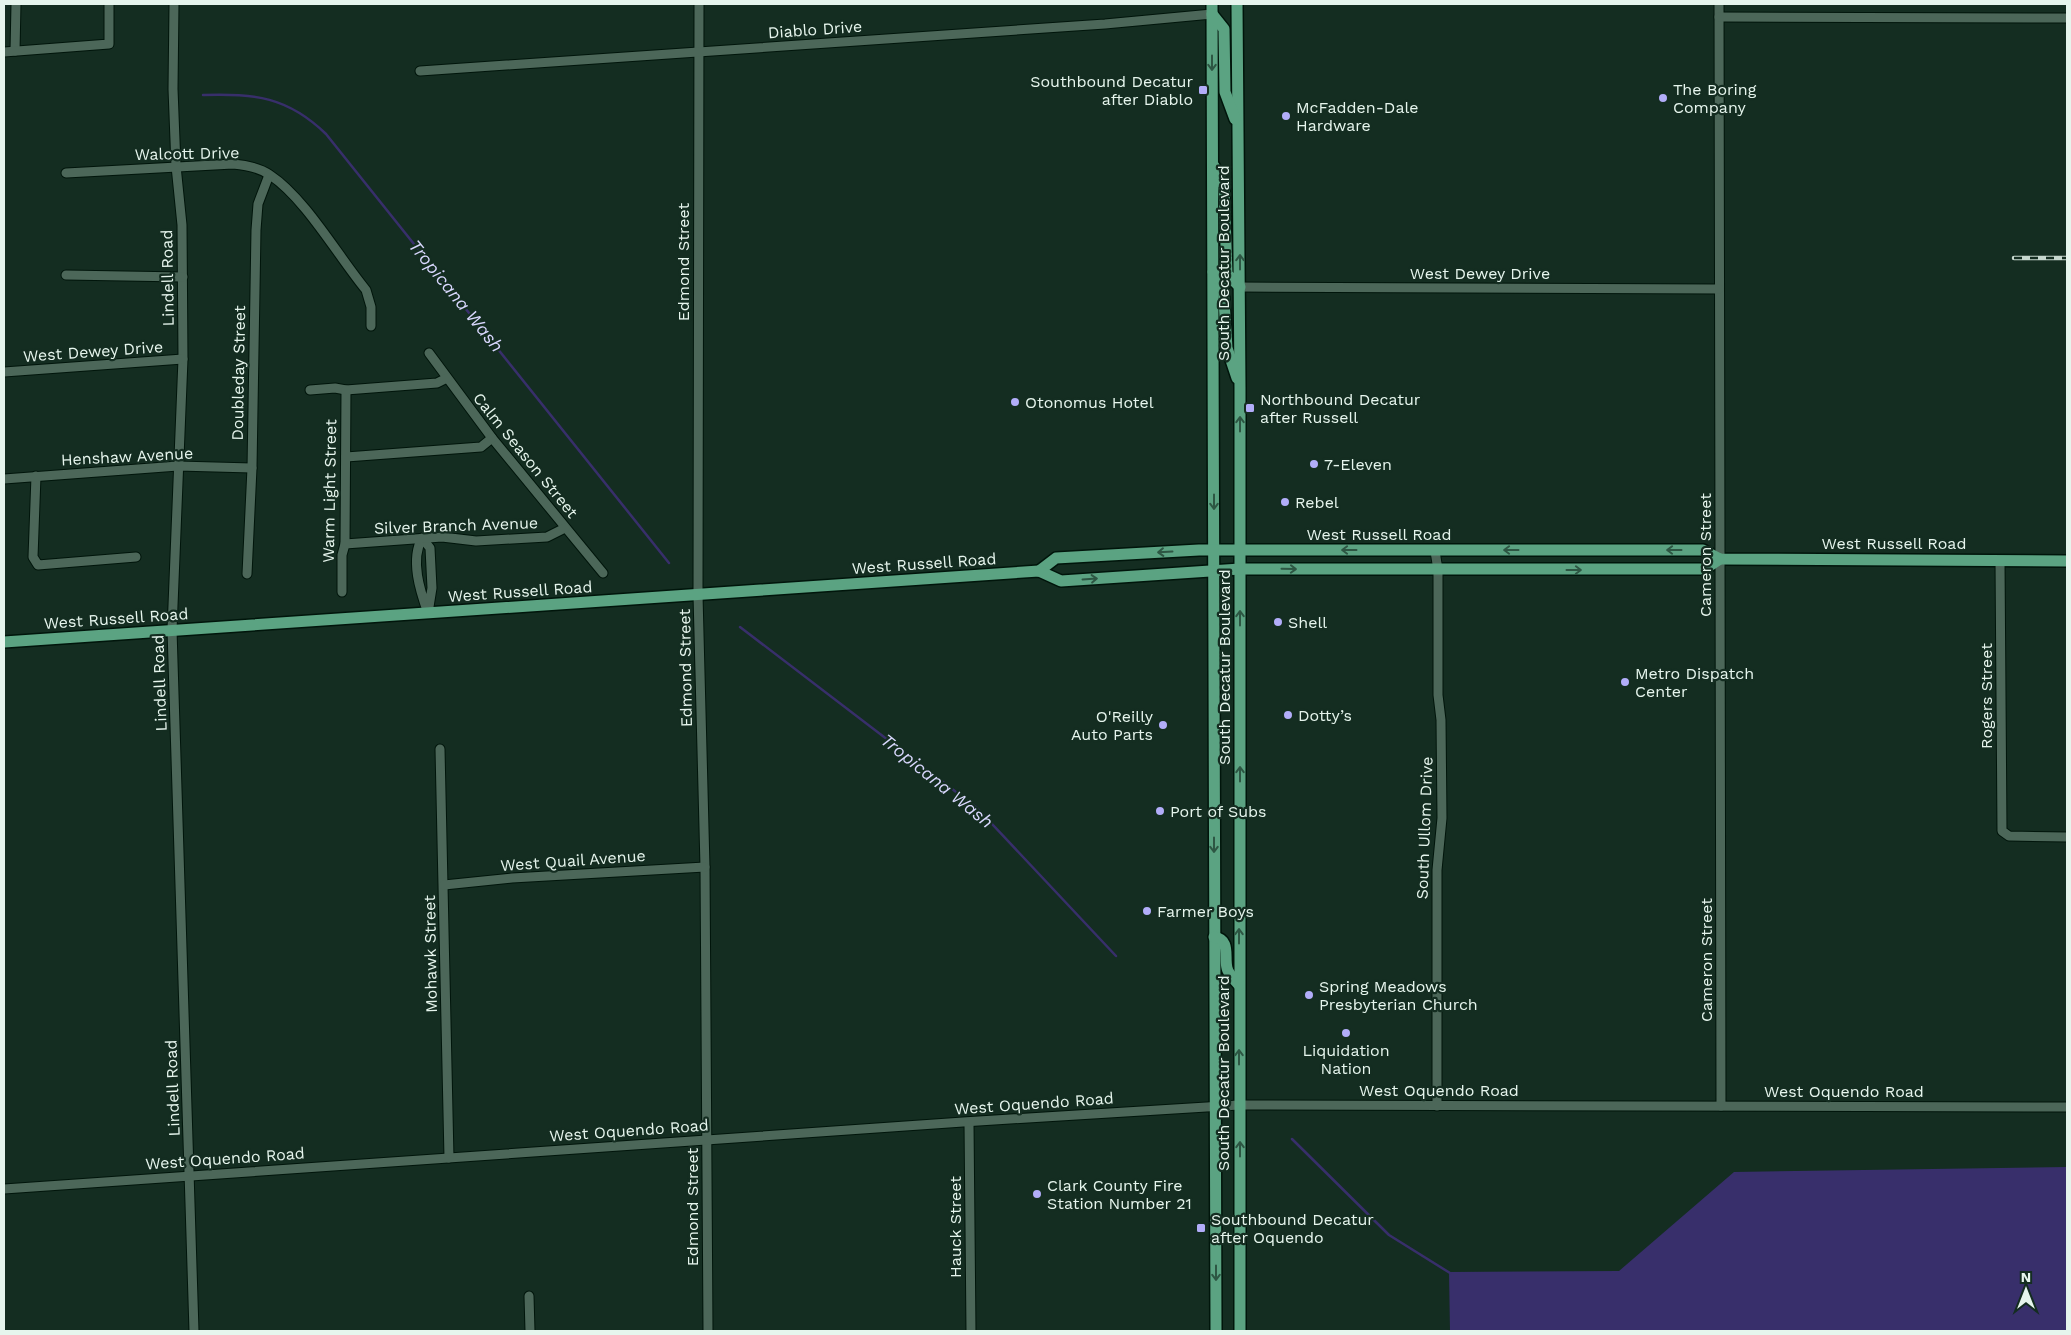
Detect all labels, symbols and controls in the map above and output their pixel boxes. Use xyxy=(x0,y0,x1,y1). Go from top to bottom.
street label: Diablo Drive xyxy=(767,17,863,42)
one-way arrow xyxy=(1207,54,1217,71)
place label: Southbound Decatur after Diablo xyxy=(1030,72,1193,109)
place label: The Boring Company xyxy=(1673,80,1757,117)
marker: Southbound Decatur after Diablo xyxy=(1197,84,1209,96)
marker: The Boring Company xyxy=(1657,92,1669,104)
place label: McFadden-Dale Hardware xyxy=(1296,98,1419,135)
marker: McFadden-Dale Hardware xyxy=(1280,110,1292,122)
street label: Walcott Drive xyxy=(134,143,240,164)
street label: South Decatur Boulevard xyxy=(1214,165,1233,361)
street label: Edmond Street xyxy=(674,203,693,321)
street label: Lindell Road xyxy=(157,229,178,327)
water label: Tropicana Wash xyxy=(405,235,508,356)
one-way arrow xyxy=(1235,254,1245,270)
street label: West Dewey Drive xyxy=(1410,264,1550,283)
street label: Doubleday Street xyxy=(228,305,249,441)
street label: West Dewey Drive xyxy=(22,337,164,366)
street label: Calm Season Street xyxy=(469,389,582,522)
place label: Northbound Decatur after Russell xyxy=(1260,390,1421,427)
place label: Otonomus Hotel xyxy=(1025,393,1154,412)
marker: Otonomus Hotel xyxy=(1009,396,1021,408)
marker: Northbound Decatur after Russell xyxy=(1244,402,1256,414)
one-way arrow xyxy=(1235,416,1245,432)
street label: Warm Light Street xyxy=(319,419,340,563)
street label: Henshaw Avenue xyxy=(60,444,194,469)
place label: 7-Eleven xyxy=(1324,455,1392,474)
marker: 7-Eleven xyxy=(1308,458,1320,470)
place label: Rebel xyxy=(1295,493,1339,512)
street label: Cameron Street xyxy=(1696,493,1715,617)
one-way arrow xyxy=(1209,494,1219,510)
marker: Rebel xyxy=(1279,496,1291,508)
street label: Silver Branch Avenue xyxy=(374,513,538,538)
street label: West Russell Road xyxy=(1307,525,1451,544)
street label: West Russell Road xyxy=(1822,534,1966,553)
one-way arrow xyxy=(1341,545,1358,555)
one-way arrow xyxy=(1504,545,1520,555)
one-way arrow xyxy=(1666,545,1682,555)
one-way arrow xyxy=(1157,547,1173,556)
street label: West Russell Road xyxy=(851,549,997,578)
one-way arrow xyxy=(1280,564,1297,574)
one-way arrow xyxy=(1566,565,1582,575)
street label: South Decatur Boulevard xyxy=(1215,569,1234,765)
one-way arrow xyxy=(1082,574,1098,583)
street label: West Russell Road xyxy=(447,577,593,606)
street label: West Russell Road xyxy=(43,604,189,633)
street label: Edmond Street xyxy=(675,608,696,727)
one-way arrow xyxy=(1235,610,1245,626)
place label: Shell xyxy=(1288,613,1327,632)
marker: Shell xyxy=(1272,616,1284,628)
street label: Lindell Road xyxy=(148,634,171,732)
street label: Rogers Street xyxy=(1977,643,1996,749)
place label: Metro Dispatch Center xyxy=(1635,664,1754,701)
marker: Metro Dispatch Center xyxy=(1619,676,1631,688)
place label: Dotty’s xyxy=(1298,706,1352,725)
place label: O'Reilly Auto Parts xyxy=(1071,707,1154,744)
marker: Dotty’s xyxy=(1282,709,1294,721)
marker: O'Reilly Auto Parts xyxy=(1157,719,1169,731)
water label: Tropicana Wash xyxy=(877,729,998,832)
street label: South Ullom Drive xyxy=(1413,756,1436,900)
one-way arrow xyxy=(1235,766,1245,782)
place label: Port of Subs xyxy=(1170,802,1267,821)
marker: Port of Subs xyxy=(1154,805,1166,817)
one-way arrow xyxy=(1209,837,1219,853)
street label: West Quail Avenue xyxy=(500,846,646,875)
street label: Mohawk Street xyxy=(420,895,441,1013)
street label: Cameron Street xyxy=(1697,898,1716,1022)
place label: Farmer Boys xyxy=(1157,902,1254,921)
marker: Farmer Boys xyxy=(1141,905,1153,917)
one-way arrow xyxy=(1234,928,1244,944)
street label: South Decatur Boulevard xyxy=(1214,975,1233,1171)
place label: Spring Meadows Presbyterian Church xyxy=(1319,977,1478,1014)
marker: Spring Meadows Presbyterian Church xyxy=(1303,989,1315,1001)
marker: Liquidation Nation xyxy=(1340,1027,1352,1039)
street label: Lindell Road xyxy=(161,1039,184,1137)
place label: Liquidation Nation xyxy=(1302,1041,1390,1078)
one-way arrow xyxy=(1234,1049,1244,1065)
street label: West Oquendo Road xyxy=(1359,1081,1519,1100)
street label: West Oquendo Road xyxy=(1764,1082,1924,1101)
street label: West Oquendo Road xyxy=(954,1088,1114,1119)
street label: West Oquendo Road xyxy=(549,1115,709,1146)
one-way arrow xyxy=(1235,1142,1245,1158)
street label: West Oquendo Road xyxy=(145,1143,305,1174)
street label: Edmond Street xyxy=(683,1148,702,1266)
street label: Hauck Street xyxy=(946,1176,965,1278)
place label: Clark County Fire Station Number 21 xyxy=(1047,1176,1192,1213)
marker: Clark County Fire Station Number 21 xyxy=(1031,1188,1043,1200)
place label: Southbound Decatur after Oquendo xyxy=(1211,1210,1374,1247)
marker: Southbound Decatur after Oquendo xyxy=(1195,1222,1207,1234)
one-way arrow xyxy=(1211,1265,1221,1281)
north arrow xyxy=(2001,1265,2051,1315)
text: N xyxy=(2021,1269,2031,1285)

